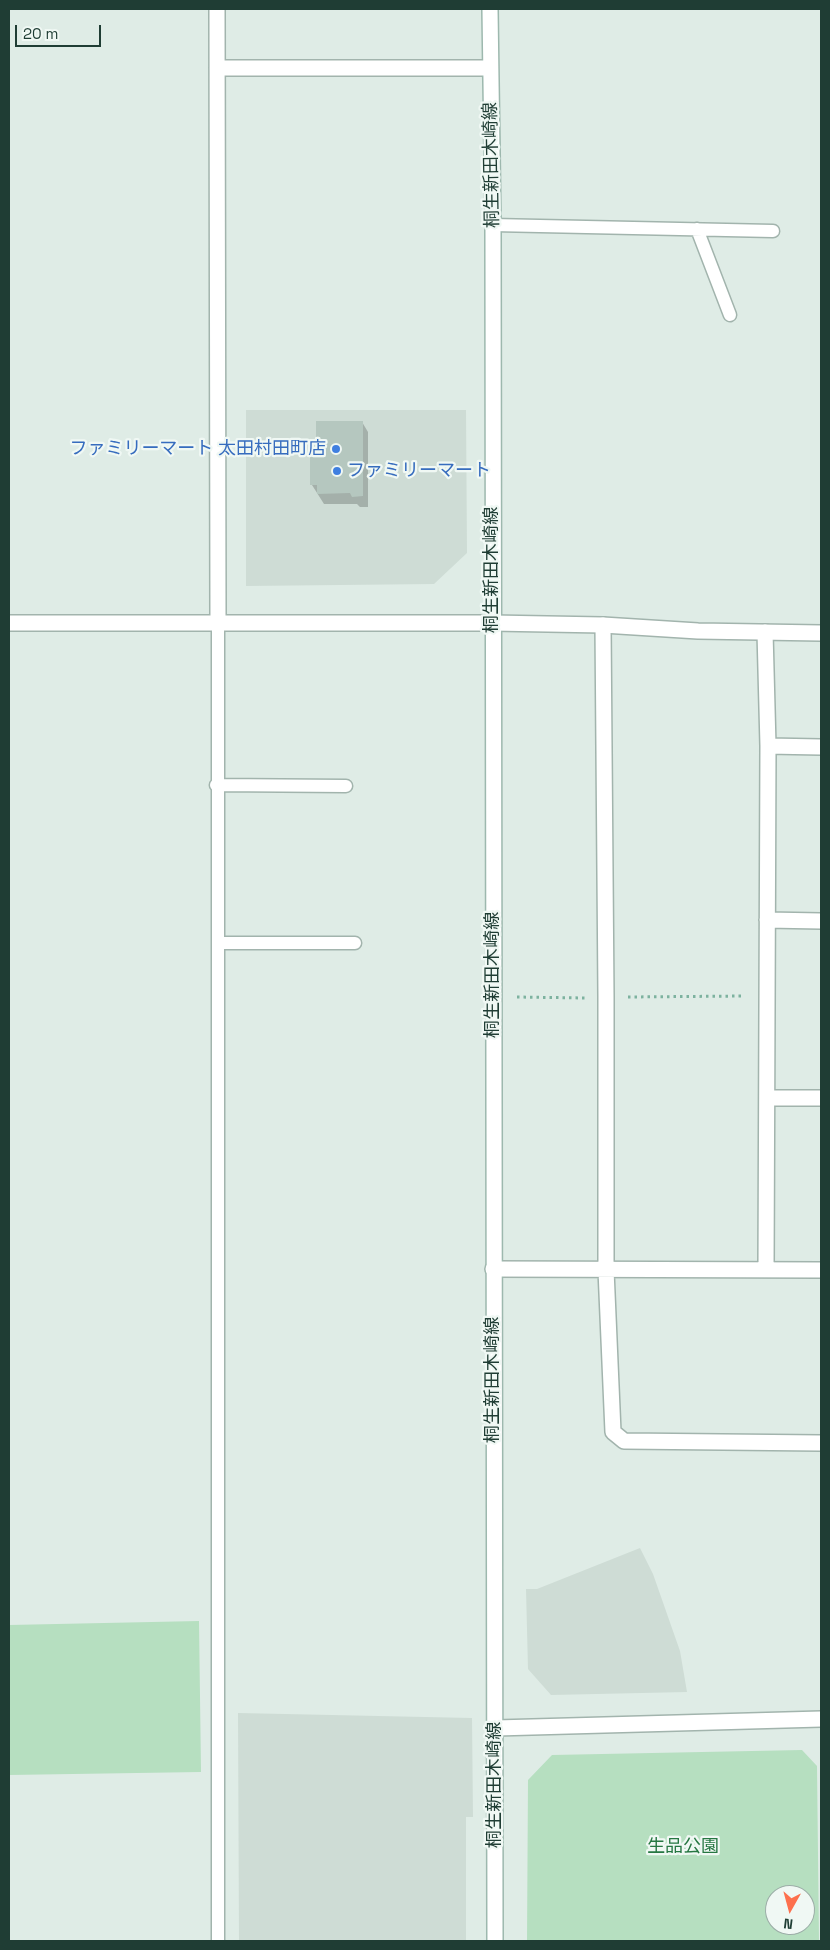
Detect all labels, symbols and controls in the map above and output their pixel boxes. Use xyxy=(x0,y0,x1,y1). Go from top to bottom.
scale bar xyxy=(18,15,104,47)
text: 20 m xyxy=(23,24,58,43)
street label: 桐生新田木崎線 xyxy=(480,102,504,228)
place label: ファミリーマート 太田村田町店 xyxy=(69,438,326,460)
marker: ファミリーマート 太田村田町店 xyxy=(330,443,342,455)
place label: ファミリーマート xyxy=(347,460,491,482)
marker: ファミリーマート xyxy=(331,465,343,477)
street label: 桐生新田木崎線 xyxy=(481,507,503,633)
street label: 桐生新田木崎線 xyxy=(482,912,504,1038)
street label: 桐生新田木崎線 xyxy=(482,1317,504,1443)
street label: 桐生新田木崎線 xyxy=(484,1722,506,1848)
park label: 生品公園 xyxy=(647,1836,719,1858)
north arrow xyxy=(765,1885,815,1935)
text: N xyxy=(783,1914,794,1933)

